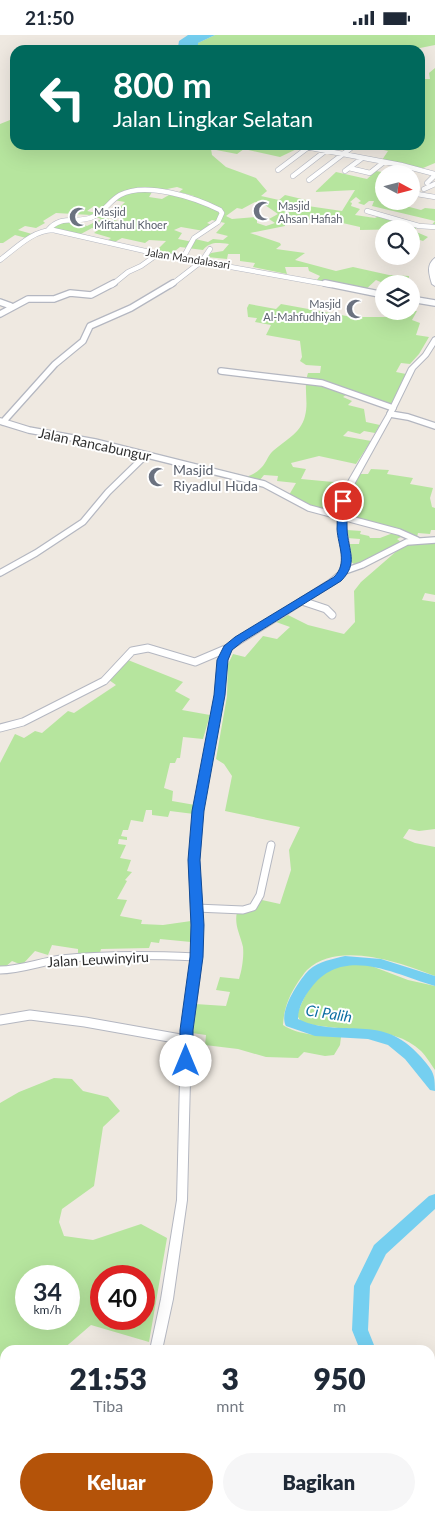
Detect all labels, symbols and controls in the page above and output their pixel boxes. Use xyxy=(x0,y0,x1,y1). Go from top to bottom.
text: 21:50 xyxy=(25,6,74,29)
text: 800 m xyxy=(113,63,212,105)
icon: left xyxy=(30,65,95,130)
text: Jalan Lingkar Selatan xyxy=(113,105,313,132)
north arrow xyxy=(375,165,420,210)
map controls xyxy=(375,165,420,320)
place label: Masjid Ahsan Hafiah xyxy=(278,199,342,225)
mosque icon: Masjid Ahsan Hafiah xyxy=(252,200,274,222)
place label: Masjid Miftahul Khoer xyxy=(94,205,167,231)
mosque icon: Masjid Miftahul Khoer xyxy=(68,206,90,228)
button: search xyxy=(375,220,420,265)
street label: Jalan Mandalasari xyxy=(145,245,231,271)
button: layers xyxy=(375,275,420,320)
place label: Masjid Al-Mahfudhiyah xyxy=(263,297,341,323)
mosque icon: Masjid Al-Mahfudhiyah xyxy=(345,298,367,320)
street label: Jalan Rancabungur xyxy=(37,424,153,464)
place label: Masjid Riyadlul Huda xyxy=(173,461,258,494)
mosque icon: Masjid Riyadlul Huda xyxy=(147,466,169,488)
pin xyxy=(322,480,364,522)
icon: arrive xyxy=(329,487,357,515)
street label: Jalan Leuwinyiru xyxy=(47,948,149,970)
water label: Ci Palih xyxy=(305,1000,353,1026)
position arrow xyxy=(159,1034,211,1086)
speed limit sign: 40 xyxy=(90,1265,155,1330)
text: 34 xyxy=(33,1276,62,1306)
text: km/h xyxy=(33,1302,62,1317)
text: 21:53 xyxy=(69,1360,147,1396)
text: 3 xyxy=(221,1360,239,1396)
text: 950 xyxy=(313,1360,366,1396)
text: Tiba xyxy=(93,1396,123,1415)
text: mnt xyxy=(216,1396,244,1415)
text: m xyxy=(333,1396,346,1415)
button: Keluar xyxy=(20,1453,213,1511)
button: Bagikan xyxy=(223,1453,415,1511)

